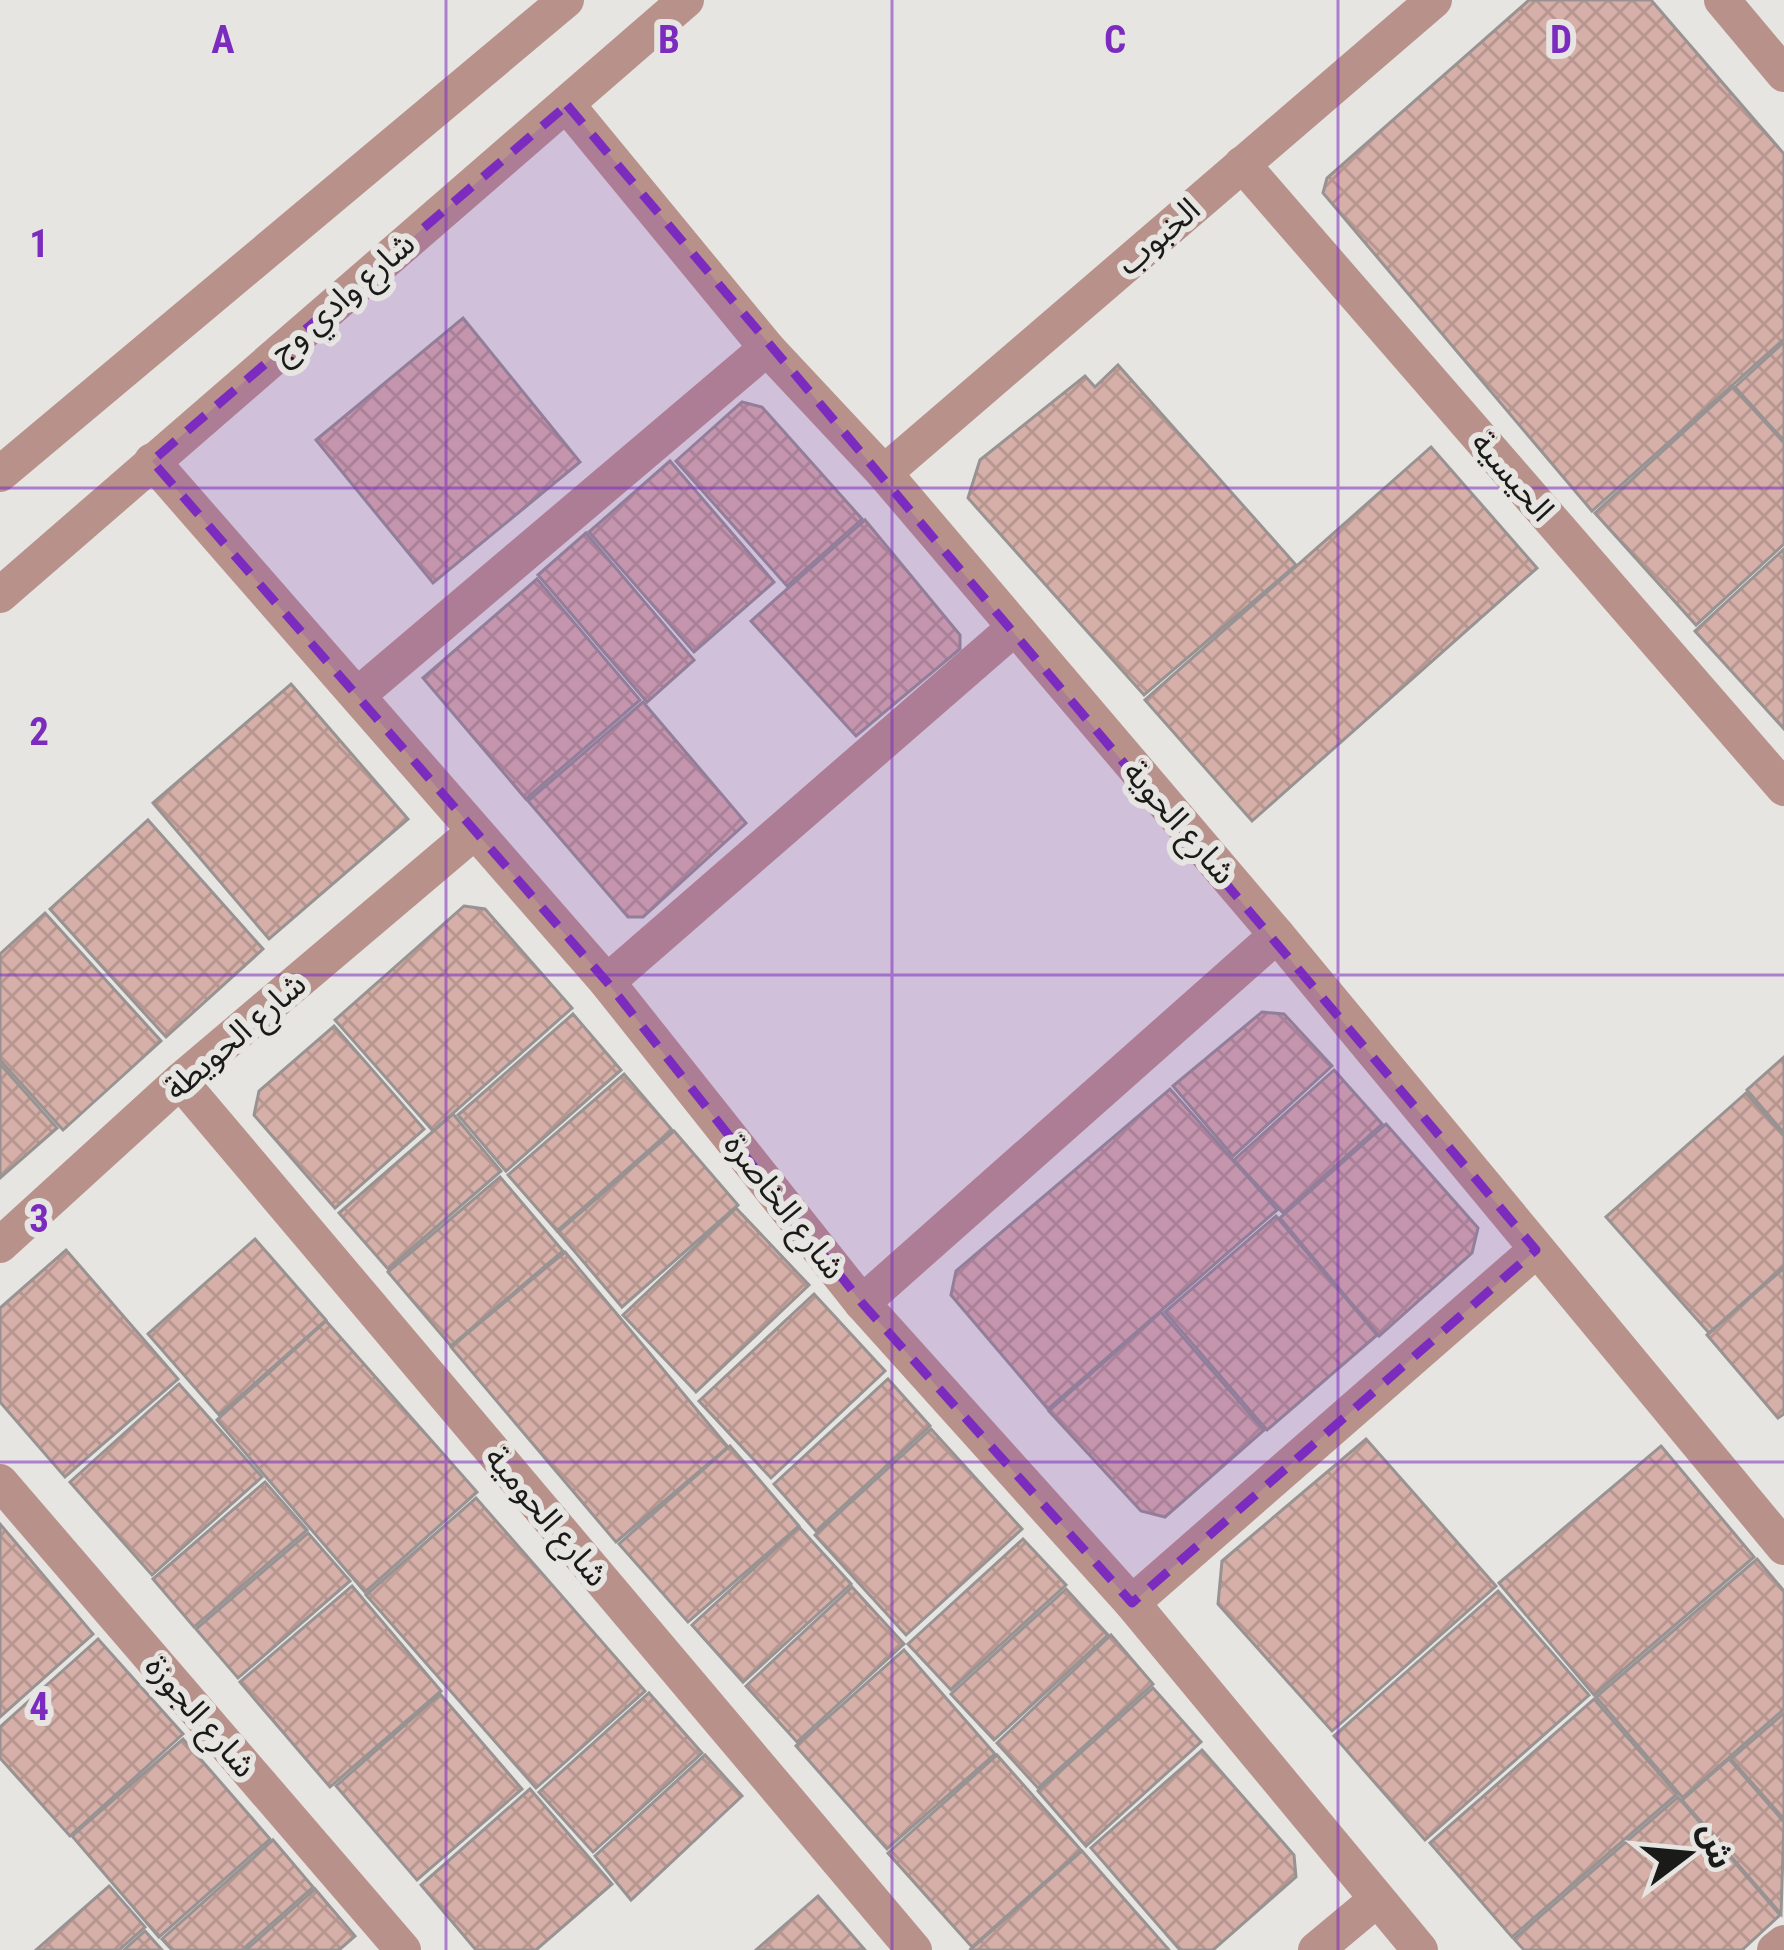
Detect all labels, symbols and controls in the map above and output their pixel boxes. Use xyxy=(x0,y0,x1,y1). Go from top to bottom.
text: A xyxy=(211,17,235,63)
text: B xyxy=(658,17,680,63)
text: C xyxy=(1104,17,1126,63)
text: D xyxy=(1550,17,1572,63)
street label: الخبوب xyxy=(1109,189,1207,283)
text: 1 xyxy=(29,221,49,267)
street label: شارع وادي وج xyxy=(262,224,426,375)
street label: الحيسية xyxy=(1463,423,1563,529)
text: 2 xyxy=(29,709,49,755)
street label: شارع الحوية xyxy=(1112,752,1244,895)
street label: شارع الحويطة xyxy=(156,964,317,1112)
street label: شارع الخاصرة xyxy=(712,1125,854,1290)
text: 3 xyxy=(29,1196,49,1242)
street label: شارع الحومية xyxy=(473,1438,617,1597)
street label: شارع الجوزة xyxy=(134,1647,265,1788)
text: 4 xyxy=(29,1684,49,1730)
north arrow xyxy=(1628,1794,1748,1914)
text: ش xyxy=(1691,1819,1741,1873)

